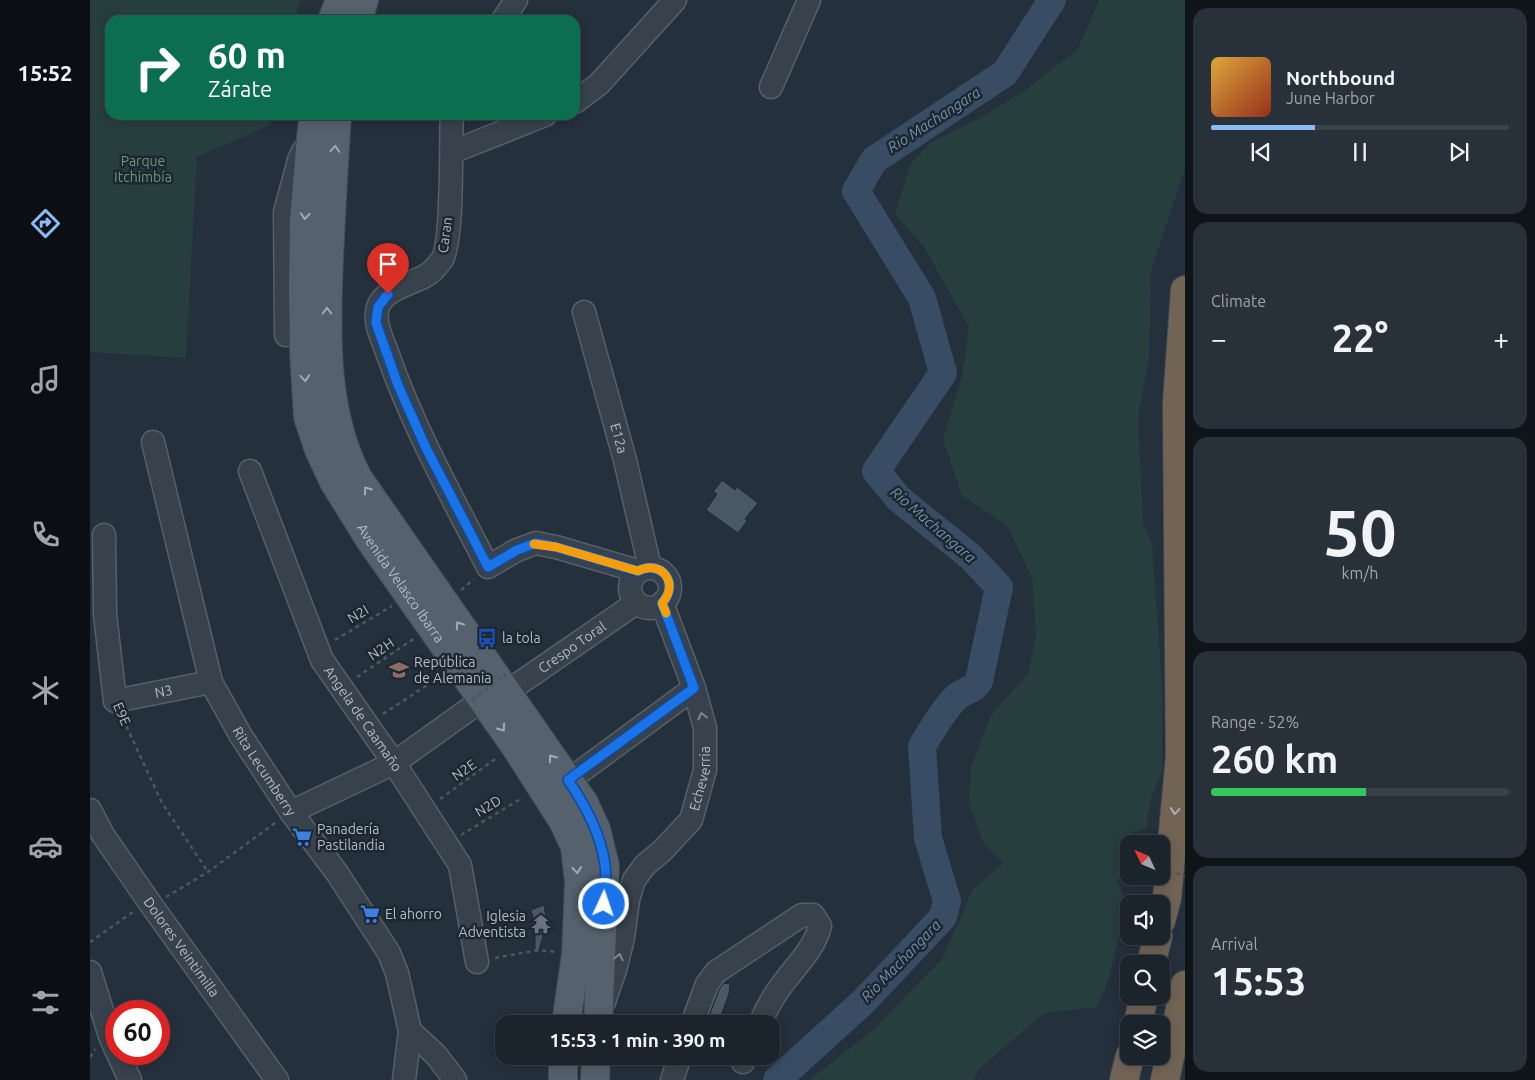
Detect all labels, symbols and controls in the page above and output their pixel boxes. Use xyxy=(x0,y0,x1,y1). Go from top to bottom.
icon: right xyxy=(125,35,190,100)
text: 60 m xyxy=(208,35,286,75)
text: 15:52 xyxy=(17,60,73,85)
text: Northbound xyxy=(1286,67,1395,89)
text: Zárate xyxy=(208,76,272,101)
water label: Rio Machangara xyxy=(884,83,983,156)
text: June Harbor xyxy=(1286,89,1375,107)
icon: previous xyxy=(1247,138,1275,166)
icon: pause xyxy=(1346,138,1374,166)
icon: next xyxy=(1445,138,1473,166)
one-way arrow xyxy=(330,144,341,152)
park label: Parque Itchimbía xyxy=(114,153,172,185)
icon: directions xyxy=(28,206,63,241)
one-way arrow xyxy=(299,212,310,220)
street label: Caran xyxy=(435,216,455,254)
pin xyxy=(367,243,409,294)
icon: arrive xyxy=(374,250,402,278)
text: Climate xyxy=(1211,292,1266,310)
one-way arrow xyxy=(322,307,332,314)
text: 22° xyxy=(1332,317,1388,359)
text: − xyxy=(1211,323,1227,354)
text: + xyxy=(1493,323,1509,354)
icon: music xyxy=(28,362,63,397)
one-way arrow xyxy=(300,374,311,382)
street label: E12a xyxy=(607,421,631,455)
water label: Rio Machangara xyxy=(887,483,979,566)
one-way arrow xyxy=(364,487,373,496)
text: 50 xyxy=(1323,495,1397,568)
icon: phone xyxy=(28,517,63,552)
street label: Avenida Velasco Ibarra xyxy=(354,521,448,646)
text: km/h xyxy=(1342,564,1378,582)
street label: N2I xyxy=(345,602,371,626)
street label: Crespo Toral xyxy=(535,618,609,676)
one-way arrow xyxy=(456,621,465,630)
bus stop icon: la tola xyxy=(476,627,498,649)
place label: la tola xyxy=(502,630,541,646)
street label: N2H xyxy=(365,635,397,663)
place label: República de Alemania xyxy=(414,654,492,686)
school or university icon: República de Alemania xyxy=(388,659,410,681)
street label: Angela de Caamaño xyxy=(321,663,405,774)
icon: climate xyxy=(28,673,63,708)
street label: N3 xyxy=(153,682,174,701)
street label: E9E xyxy=(110,700,134,728)
one-way arrow xyxy=(697,712,708,721)
text: Range · 52% xyxy=(1211,713,1299,731)
one-way arrow xyxy=(496,722,505,732)
street label: Rita Lecumberry xyxy=(230,724,299,819)
text: 260 km xyxy=(1211,738,1338,780)
street label: Echeverria xyxy=(686,746,713,813)
one-way arrow xyxy=(549,754,558,763)
street label: N2E xyxy=(449,756,479,784)
street label: N2D xyxy=(472,792,504,820)
one-way arrow xyxy=(1170,807,1181,815)
place label: Panadería Pastilandia xyxy=(317,821,385,853)
supermarket icon: Panadería Pastilandia xyxy=(291,826,313,848)
icon: car xyxy=(28,829,63,864)
north arrow xyxy=(1120,835,1170,885)
map controls xyxy=(1120,835,1170,1065)
one-way arrow xyxy=(572,866,583,874)
position arrow xyxy=(577,877,629,929)
street label: Dolores Veintimilla xyxy=(140,894,223,1000)
button: sound xyxy=(1120,895,1170,945)
supermarket icon: El ahorro xyxy=(359,903,381,925)
place label: El ahorro xyxy=(385,906,442,922)
place label: Iglesia Adventista xyxy=(459,908,526,940)
temple icon: Iglesia Adventista xyxy=(530,913,552,935)
water label: Rio Machangara xyxy=(857,916,944,1005)
text: Arrival xyxy=(1211,935,1258,953)
one-way arrow xyxy=(613,952,624,961)
button: search xyxy=(1120,955,1170,1005)
text: 15:53 xyxy=(1211,960,1306,1002)
icon: filters xyxy=(28,985,63,1020)
speed limit sign: 60 xyxy=(105,1000,170,1065)
button: layers xyxy=(1120,1015,1170,1065)
text: 15:53 · 1 min · 390 m xyxy=(550,1029,725,1051)

